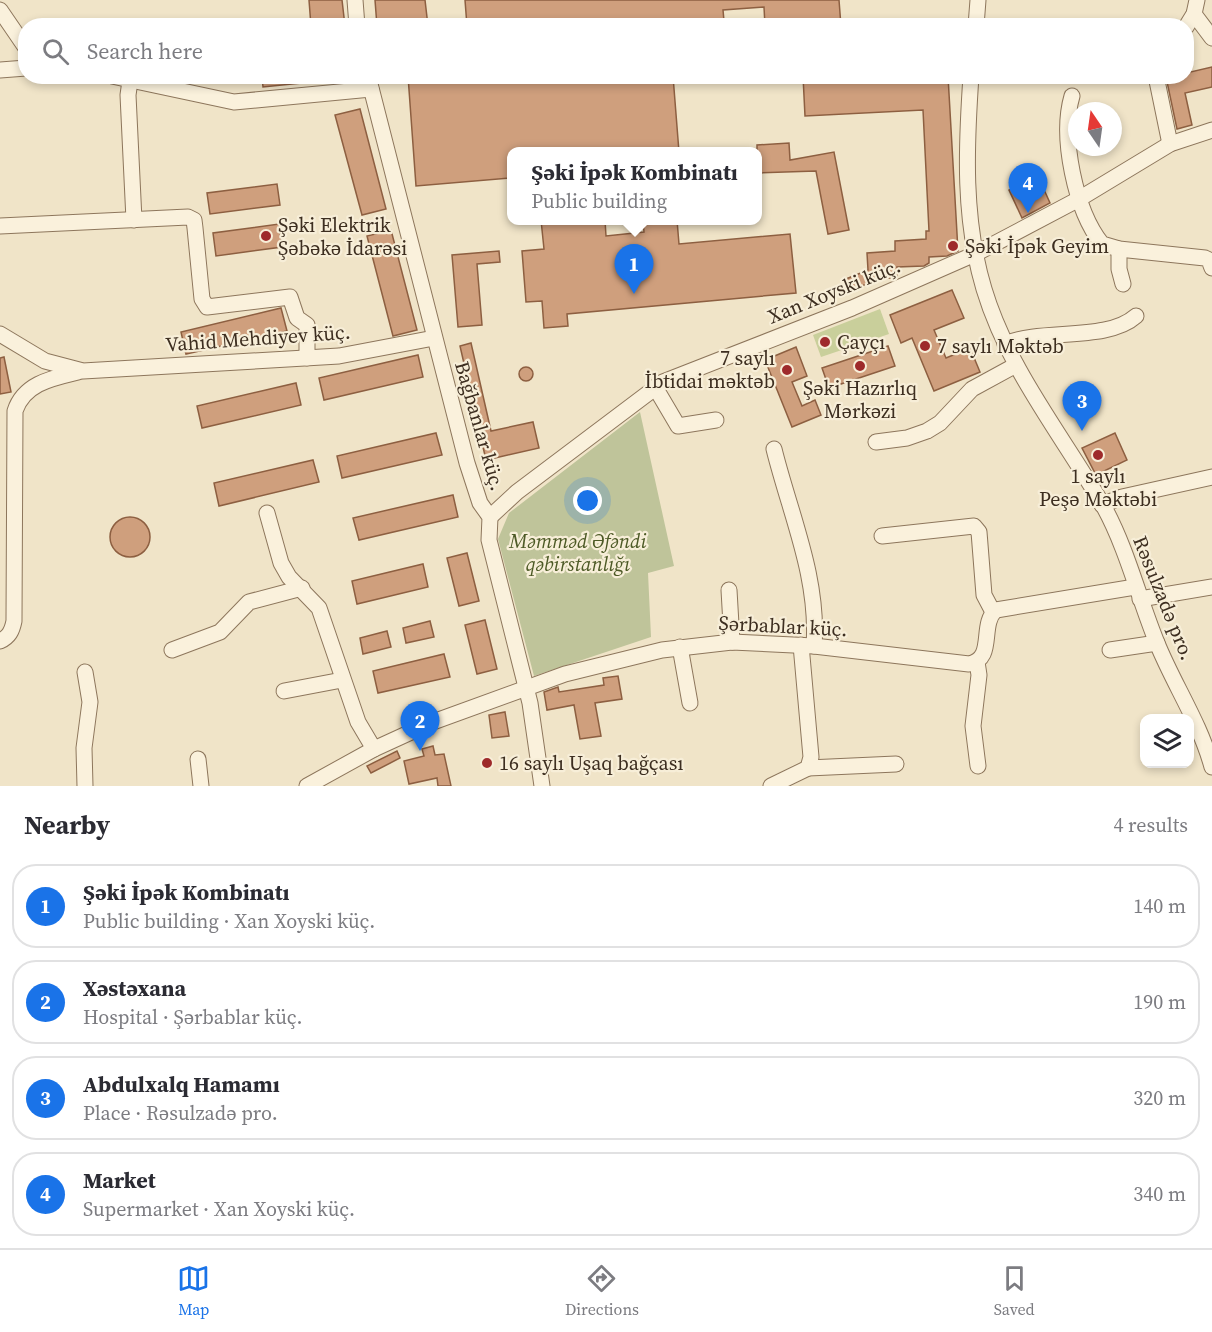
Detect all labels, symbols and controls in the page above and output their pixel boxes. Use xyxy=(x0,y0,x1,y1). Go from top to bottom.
search box xyxy=(18,18,1194,84)
icon: search xyxy=(39,35,72,68)
text: Search here xyxy=(87,36,203,66)
north arrow xyxy=(1068,102,1122,156)
popup xyxy=(507,147,762,225)
text: Şəki İpək Kombinatı xyxy=(531,157,738,187)
pin: 4 xyxy=(1008,164,1048,213)
text: Public building xyxy=(531,187,667,215)
place label: Şəki Elektrik Şəbəkə İdarəsi xyxy=(278,211,407,262)
marker: Şəki Elektrik Şəbəkə İdarəsi xyxy=(259,229,273,243)
place label: Şəki İpək Geyim xyxy=(965,232,1109,260)
marker: Şəki İpək Geyim xyxy=(946,239,960,253)
pin: 1 xyxy=(614,244,654,294)
street label: Xan Xoyski küç. xyxy=(763,252,905,330)
street label: Vahid Mehdiyev küç. xyxy=(165,318,351,358)
place label: Çayçı xyxy=(837,328,885,356)
place label: 7 saylı Məktəb xyxy=(937,332,1064,360)
marker: Çayçı xyxy=(818,335,832,349)
marker: 7 saylı Məktəb xyxy=(918,339,932,353)
place label: 7 saylı İbtidai məktəb xyxy=(644,344,775,395)
street label: Bağbanlar küç. xyxy=(448,358,512,494)
marker: Şəki Hazırlıq Mərkəzi xyxy=(853,359,867,373)
marker: 7 saylı İbtidai məktəb xyxy=(780,363,794,377)
place label: Şəki Hazırlıq Mərkəzi xyxy=(803,374,918,425)
pin: 3 xyxy=(1062,382,1102,431)
marker: 1 saylı Peşə Məktəbi xyxy=(1091,448,1105,462)
place label: 1 saylı Peşə Məktəbi xyxy=(1039,462,1157,513)
your location xyxy=(573,486,602,515)
park label: Məmməd Əfəndi qəbirstanlığı xyxy=(508,527,647,578)
street label: Rəsulzadə pro. xyxy=(1126,532,1202,664)
street label: Şərbablar küç. xyxy=(718,609,848,643)
pin: 2 xyxy=(400,702,440,751)
map controls xyxy=(1140,714,1194,768)
button: layers xyxy=(1140,714,1194,768)
place label: 16 saylı Uşaq bağçası xyxy=(499,749,683,777)
marker: 16 saylı Uşaq bağçası xyxy=(480,756,494,770)
text: Nearby xyxy=(24,807,110,843)
text: 4 results xyxy=(1113,811,1188,839)
text: Şəki İpək Kombinatı xyxy=(83,877,290,907)
text: 1 xyxy=(40,892,51,920)
text: 140 m xyxy=(1133,892,1186,920)
text: Public building · Xan Xoyski küç. xyxy=(83,907,375,935)
text: Xəstəxana xyxy=(83,973,186,1003)
text: 2 xyxy=(40,988,51,1016)
text: 190 m xyxy=(1133,988,1186,1016)
text: Hospital · Şərbablar küç. xyxy=(83,1003,302,1031)
text: Abdulxalq Hamamı xyxy=(83,1069,280,1099)
text: 3 xyxy=(40,1084,51,1112)
text: 320 m xyxy=(1133,1084,1186,1112)
text: Place · Rəsulzadə pro. xyxy=(83,1099,278,1127)
text: Market xyxy=(83,1165,156,1195)
text: 4 xyxy=(40,1180,51,1208)
text: 340 m xyxy=(1133,1180,1186,1208)
text: Supermarket · Xan Xoyski küç. xyxy=(83,1195,355,1223)
tab: Map xyxy=(177,1262,210,1320)
tab: Directions xyxy=(565,1262,639,1320)
tab: Saved xyxy=(994,1262,1035,1320)

